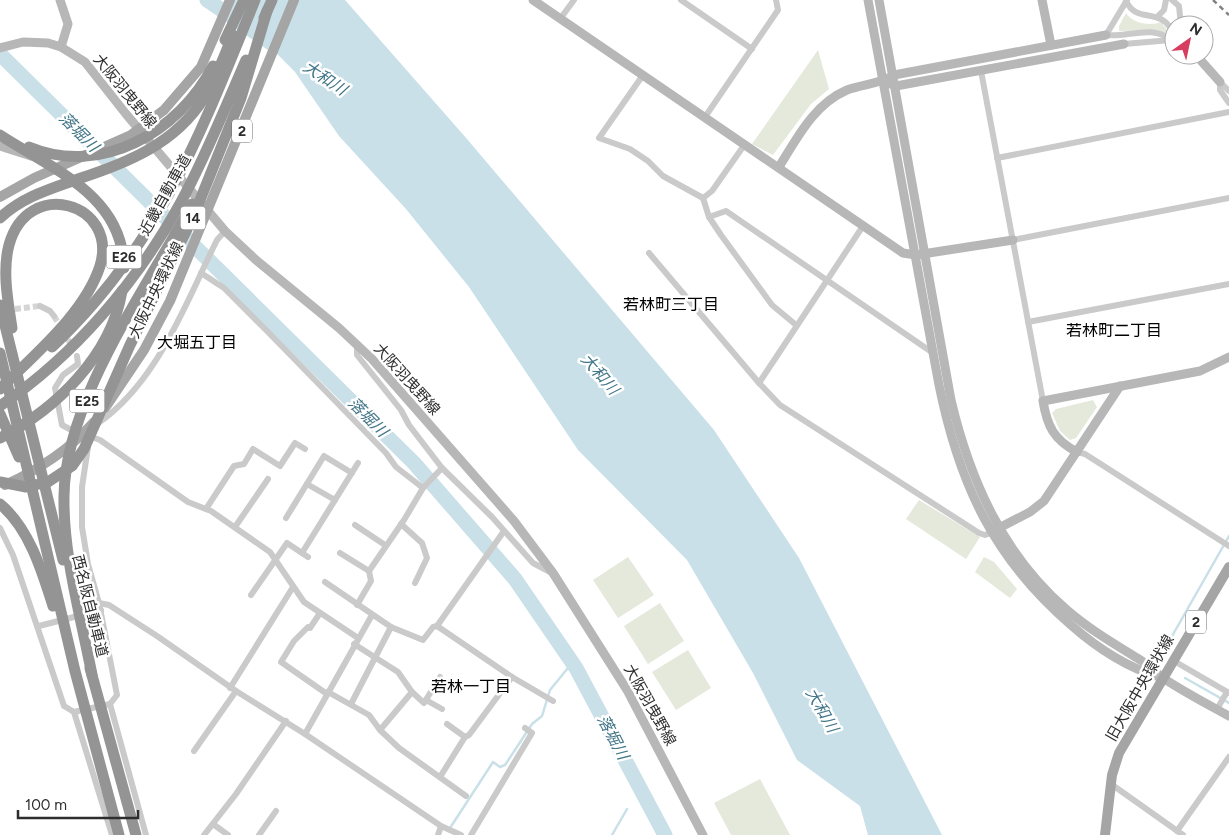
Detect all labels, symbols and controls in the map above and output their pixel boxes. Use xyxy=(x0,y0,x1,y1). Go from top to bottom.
north arrow xyxy=(1164,15,1214,65)
text: N xyxy=(1187,19,1205,40)
street label: 大阪羽曳野線 xyxy=(90,50,160,132)
water label: 大和川 xyxy=(300,57,352,100)
water label: 落堀川 xyxy=(55,108,104,157)
road number: 2 xyxy=(232,120,252,142)
street label: 近畿自動車道 xyxy=(135,151,195,239)
road number: 14 xyxy=(180,207,206,230)
street label: 大阪中央環状線 xyxy=(125,239,187,341)
road number: E26 xyxy=(106,246,142,268)
district label: 若林町三丁目 xyxy=(623,295,719,314)
district label: 若林町二丁目 xyxy=(1066,321,1162,340)
district label: 大堀五丁目 xyxy=(157,333,237,352)
street label: 大阪羽曳野線 xyxy=(370,340,444,418)
water label: 大和川 xyxy=(577,350,624,400)
road number: E25 xyxy=(70,390,104,412)
water label: 落堀川 xyxy=(344,393,393,442)
street label: 西名阪自動車道 xyxy=(69,553,111,659)
road number: 2 xyxy=(1186,610,1206,634)
street label: 旧大阪中央環状線 xyxy=(1102,632,1178,744)
street label: 大阪羽曳野線 xyxy=(620,661,680,749)
district label: 若林一丁目 xyxy=(431,677,511,696)
water label: 大和川 xyxy=(802,684,843,737)
water label: 落堀川 xyxy=(593,711,634,764)
scale bar xyxy=(18,788,138,820)
text: 100 m xyxy=(25,796,67,814)

